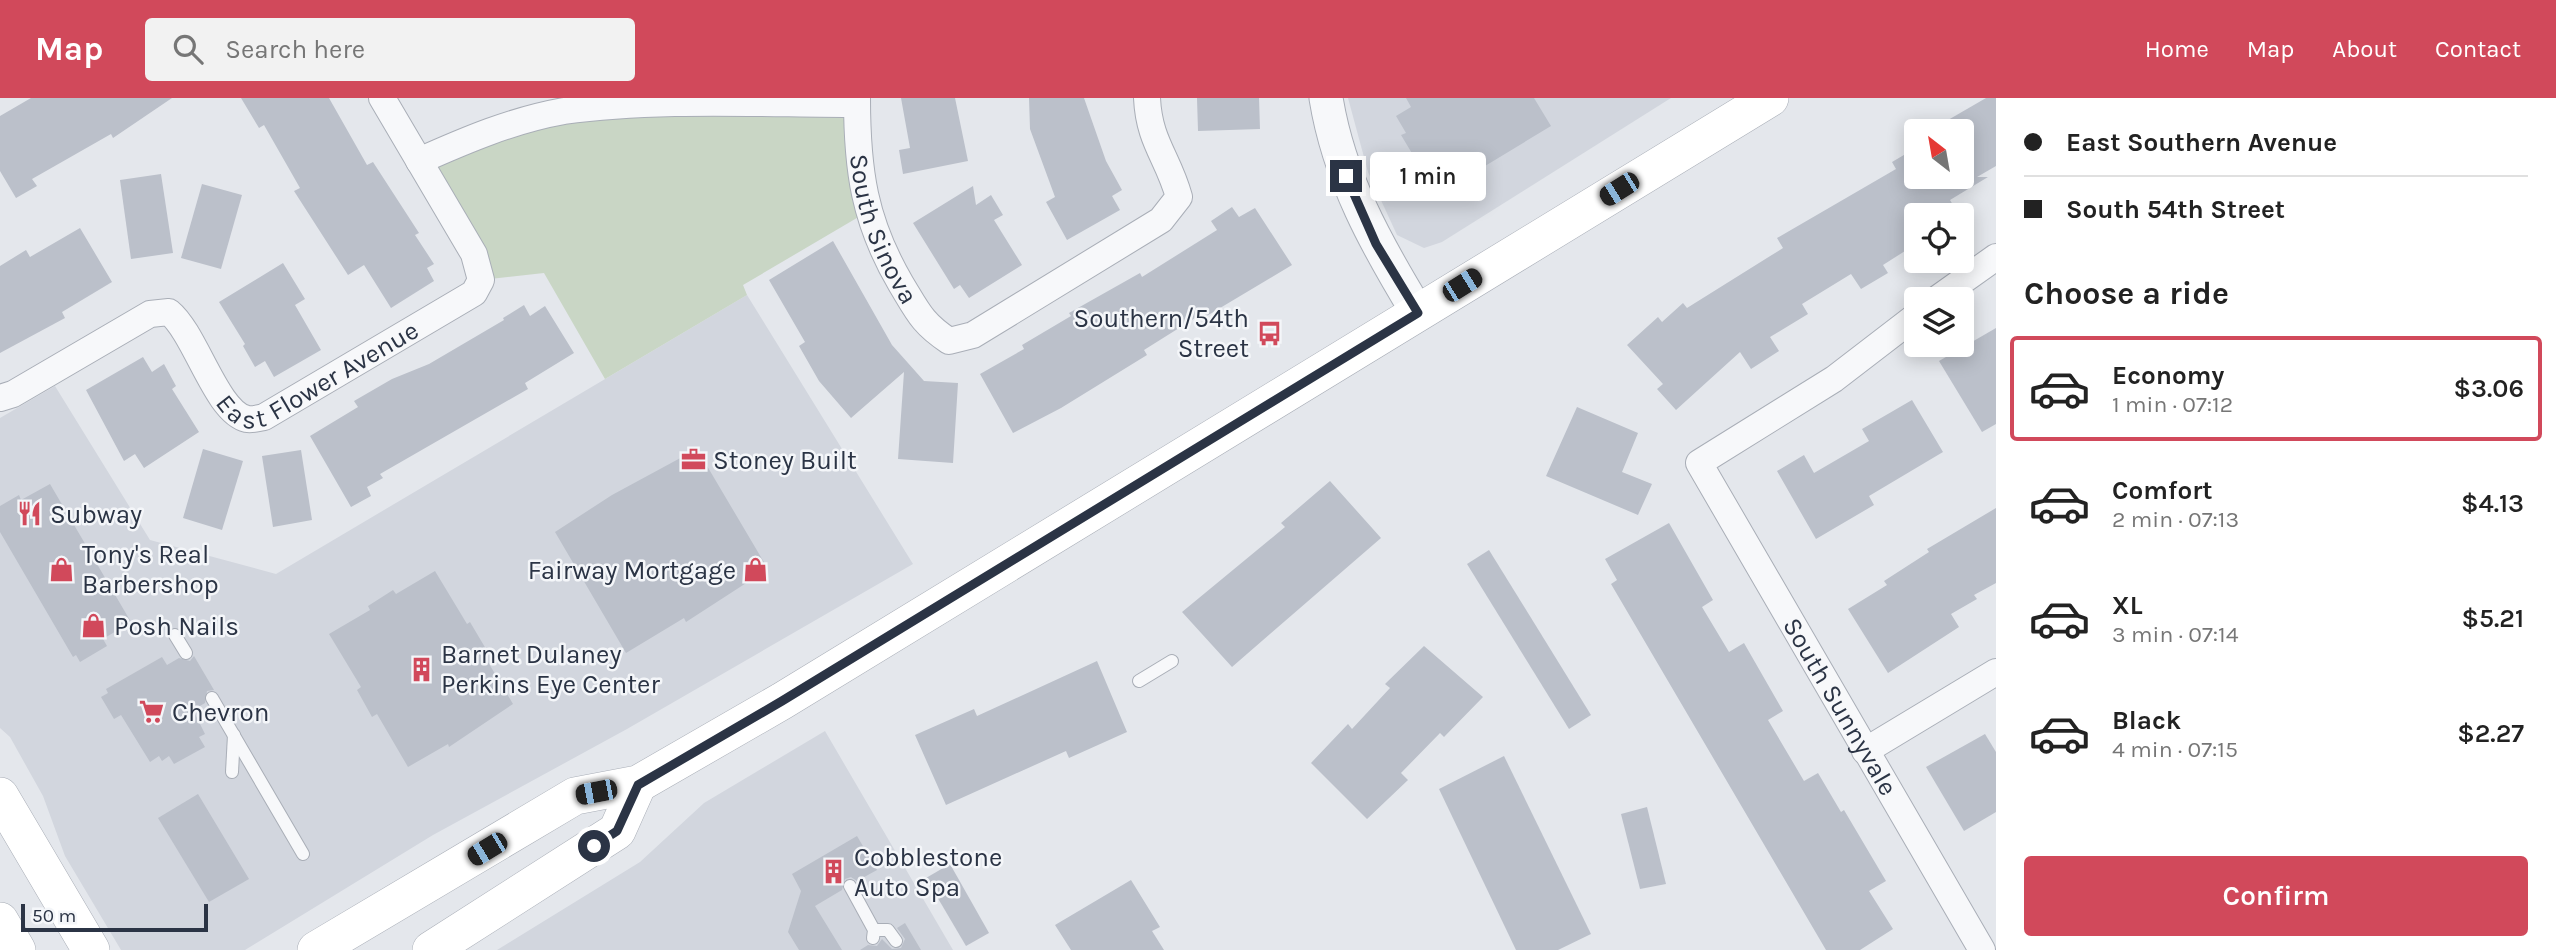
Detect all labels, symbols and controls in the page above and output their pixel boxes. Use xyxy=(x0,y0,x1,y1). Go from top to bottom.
search box xyxy=(145,18,635,81)
text: Map xyxy=(35,30,103,68)
icon: search xyxy=(169,30,207,68)
text: Search here xyxy=(225,34,365,65)
text: Home xyxy=(2145,35,2209,63)
text: Map xyxy=(2247,35,2294,63)
text: About xyxy=(2332,35,2397,63)
text: Contact xyxy=(2435,35,2521,63)
north arrow xyxy=(1904,119,1974,189)
map controls xyxy=(1904,119,1974,357)
text: East Southern Avenue xyxy=(2066,127,2337,158)
street label: South Sinova xyxy=(843,152,924,310)
callout: 1 min xyxy=(1370,152,1486,200)
route end xyxy=(1330,160,1362,192)
text: 1 min xyxy=(1399,163,1457,190)
car xyxy=(1596,169,1643,209)
text: South 54th Street xyxy=(2066,194,2285,225)
button: locate xyxy=(1904,203,1974,273)
car xyxy=(1439,265,1486,305)
text: Choose a ride xyxy=(2024,275,2229,312)
button: layers xyxy=(1904,287,1974,357)
place label: Southern/54th Street xyxy=(1074,303,1249,364)
street label: East Flower Avenue xyxy=(209,314,424,436)
bus stop icon: Southern/54th Street xyxy=(1255,319,1283,347)
icon: car xyxy=(2028,357,2091,420)
text: Economy xyxy=(2112,360,2224,391)
text: $3.06 xyxy=(2454,373,2524,404)
text: 1 min · 07:12 xyxy=(2112,391,2233,418)
place label: Stoney Built xyxy=(713,445,857,476)
office icon: Stoney Built xyxy=(679,446,707,474)
icon: car xyxy=(2028,472,2091,535)
text: Comfort xyxy=(2112,475,2213,506)
text: $4.13 xyxy=(2461,488,2524,519)
place label: Subway xyxy=(50,499,142,530)
restaurant icon: Subway xyxy=(16,500,44,528)
text: 2 min · 07:13 xyxy=(2112,506,2239,533)
place label: Tony's Real Barbershop xyxy=(82,539,219,600)
shop icon: Tony's Real Barbershop xyxy=(48,555,76,583)
place label: Fairway Mortgage xyxy=(528,555,736,586)
shop icon: Fairway Mortgage xyxy=(742,556,770,584)
icon: car xyxy=(2028,587,2091,650)
text: XL xyxy=(2112,590,2143,621)
text: $5.21 xyxy=(2462,603,2524,634)
place label: Posh Nails xyxy=(114,611,239,642)
shop icon: Posh Nails xyxy=(80,612,108,640)
street label: South Sunnyvale xyxy=(1776,612,1904,801)
text: 3 min · 07:14 xyxy=(2112,621,2239,648)
place label: Barnet Dulaney Perkins Eye Center xyxy=(441,639,660,700)
building icon: Barnet Dulaney Perkins Eye Center xyxy=(407,655,435,683)
place label: Chevron xyxy=(172,697,269,728)
supermarket icon: Chevron xyxy=(138,698,166,726)
icon: car xyxy=(2028,702,2091,765)
text: Black xyxy=(2112,705,2181,736)
text: $2.27 xyxy=(2457,718,2524,749)
text: 4 min · 07:15 xyxy=(2112,736,2238,763)
car xyxy=(574,778,619,806)
car xyxy=(464,829,511,869)
route start xyxy=(578,830,610,862)
place label: Cobblestone Auto Spa xyxy=(854,842,1002,903)
button: Confirm xyxy=(2024,856,2528,936)
building icon: Cobblestone Auto Spa xyxy=(820,858,848,886)
scale bar xyxy=(21,901,208,933)
text: 50 m xyxy=(32,905,76,927)

